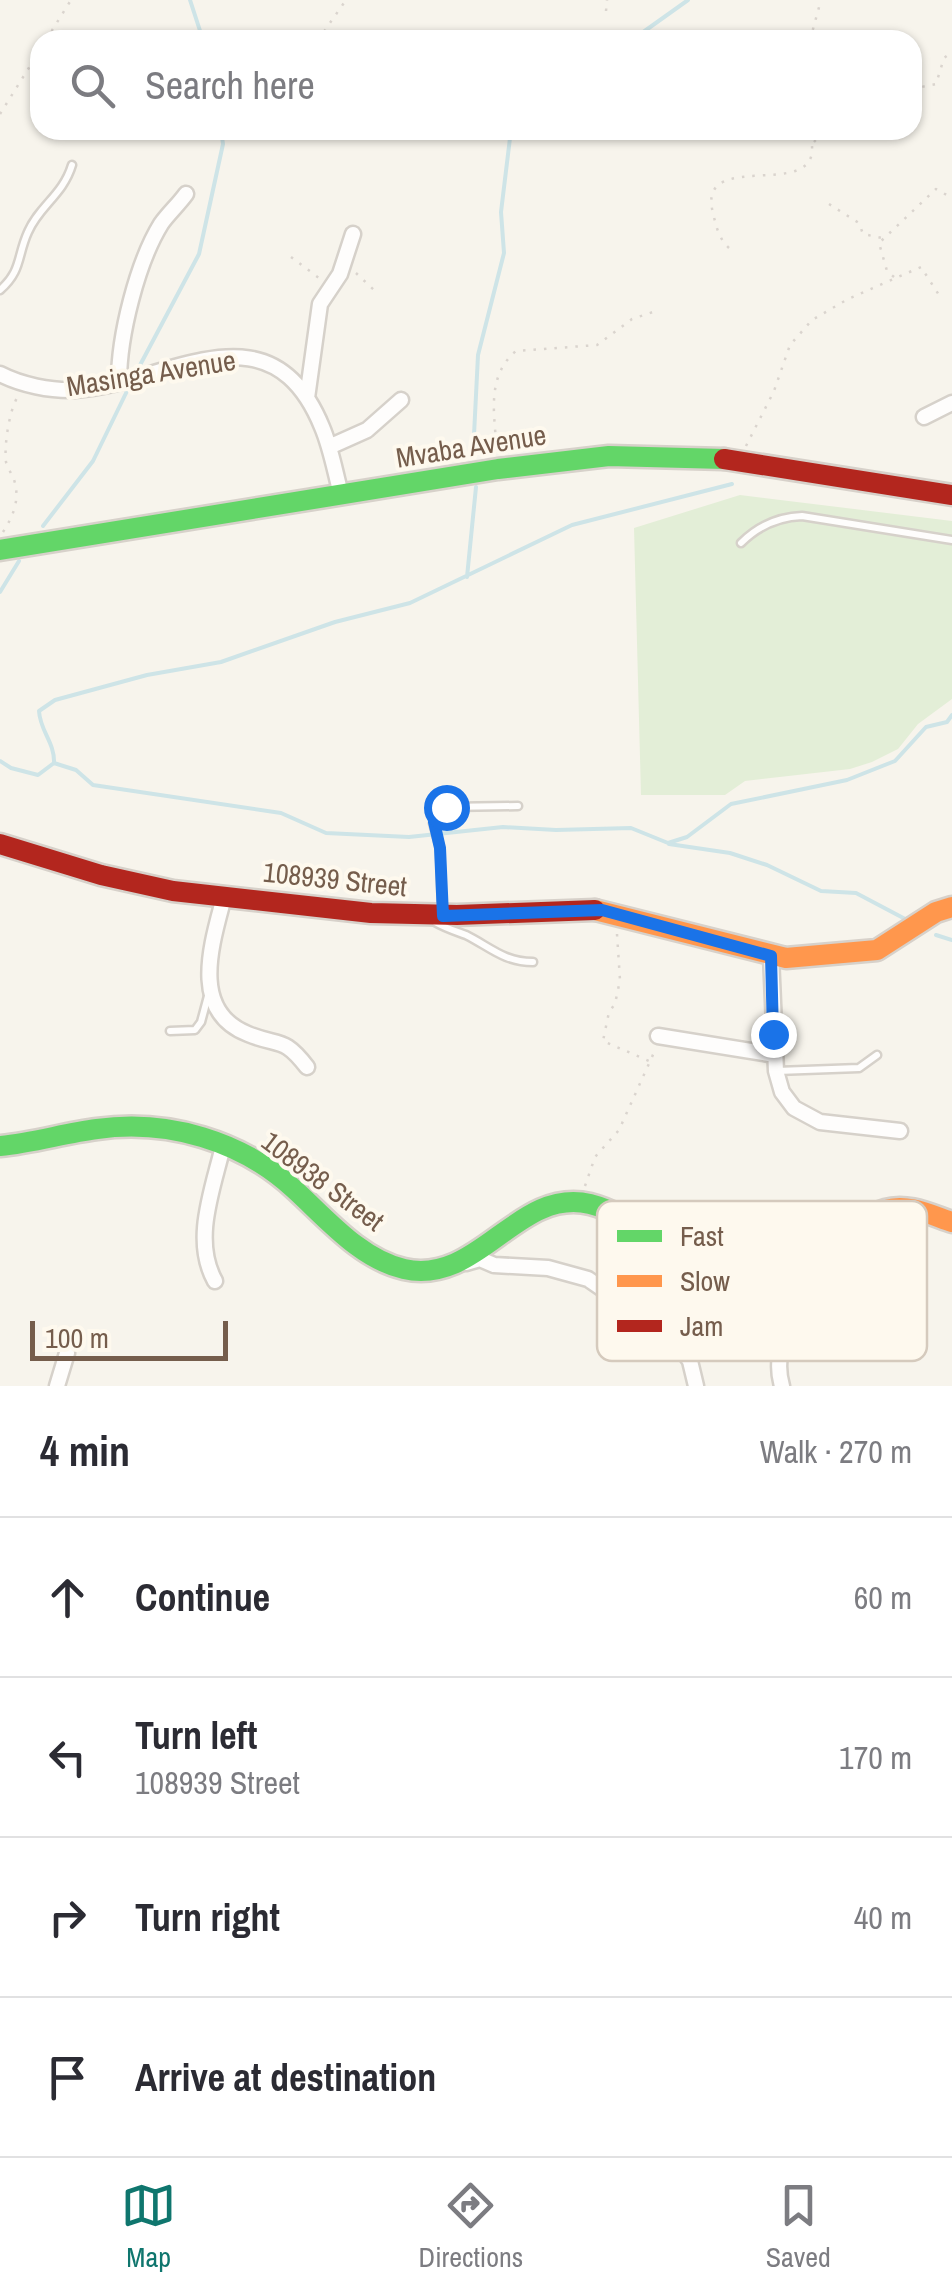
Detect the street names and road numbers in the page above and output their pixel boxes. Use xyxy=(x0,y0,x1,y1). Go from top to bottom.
street label: Masinga Avenue xyxy=(64,341,238,405)
street label: Mvaba Avenue xyxy=(393,415,549,477)
street label: 108939 Street xyxy=(261,853,409,905)
street label: 108938 Street xyxy=(254,1122,392,1240)

